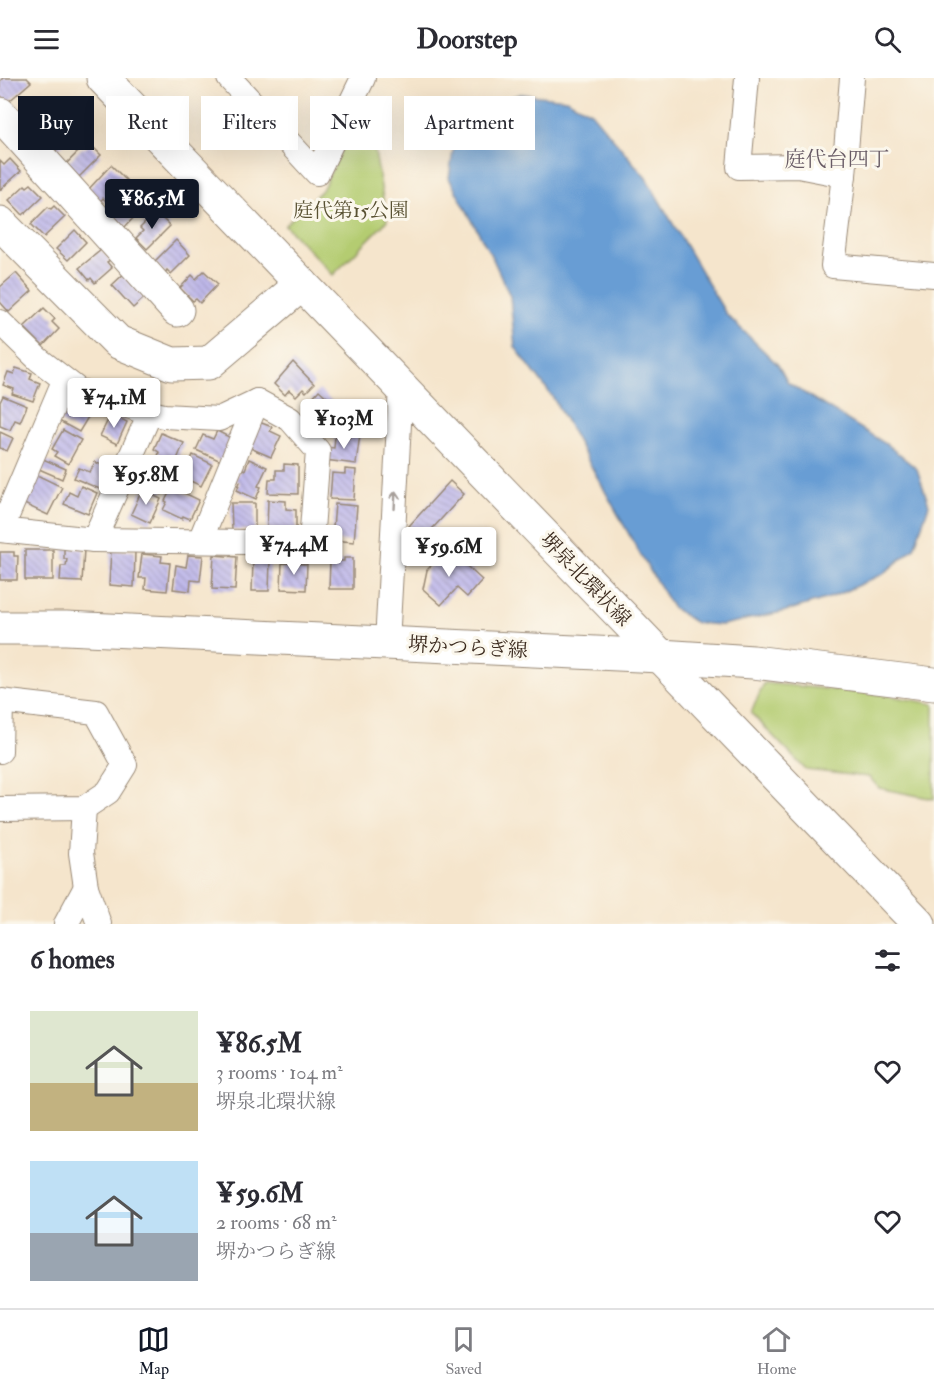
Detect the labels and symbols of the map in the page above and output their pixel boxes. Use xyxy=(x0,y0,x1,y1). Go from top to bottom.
district label: 庭代台四丁 xyxy=(785,146,890,173)
pin: ¥86.5M xyxy=(103,179,201,230)
park label: 庭代第15公園 xyxy=(293,198,409,223)
pin: ¥74.1M xyxy=(65,378,163,429)
pin: ¥103M xyxy=(302,399,386,450)
pin: ¥95.8M xyxy=(97,455,195,506)
one-way arrow xyxy=(390,491,401,511)
pin: ¥74.4M xyxy=(245,525,343,576)
pin: ¥59.6M xyxy=(400,527,498,578)
street label: 堺泉北環状線 xyxy=(535,528,636,631)
street label: 堺かつらぎ線 xyxy=(407,632,529,663)

